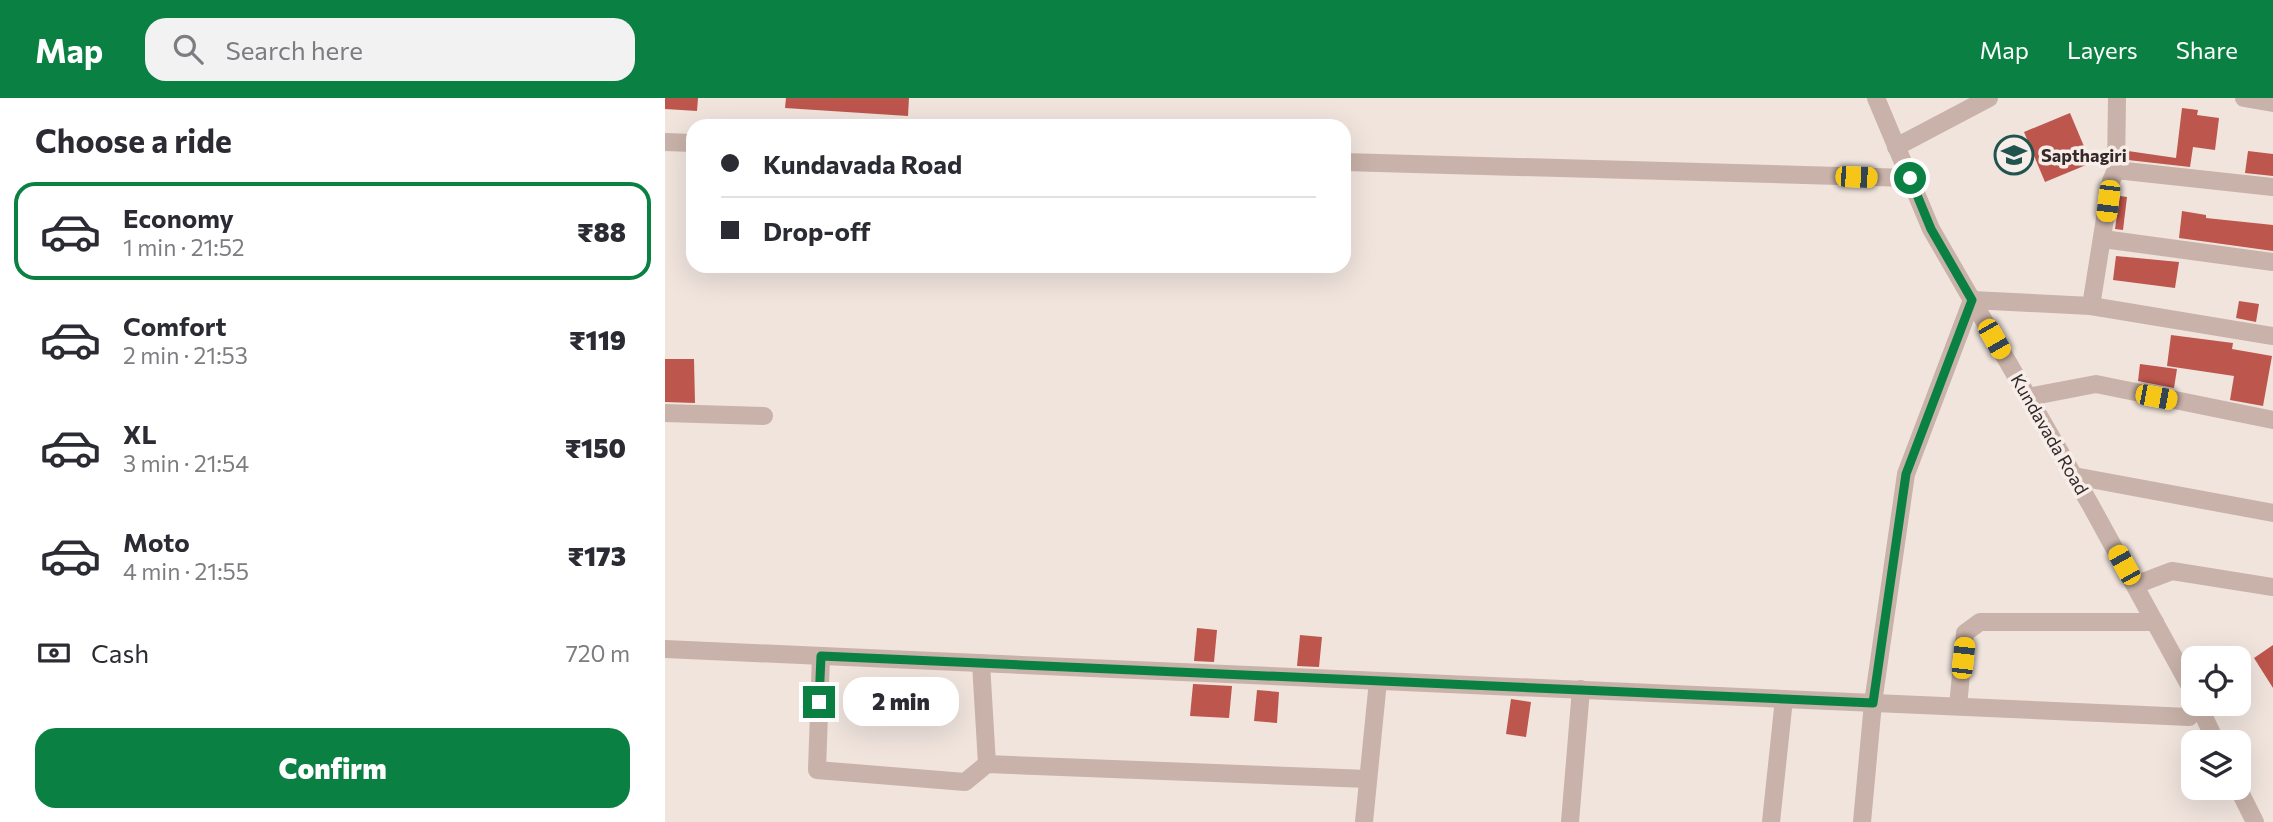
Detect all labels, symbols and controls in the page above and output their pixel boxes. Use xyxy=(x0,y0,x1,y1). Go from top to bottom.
search box xyxy=(145,18,635,81)
text: Map xyxy=(35,29,103,70)
icon: search xyxy=(169,30,207,68)
text: Search here xyxy=(225,34,363,65)
text: Map xyxy=(1980,35,2029,64)
text: Layers xyxy=(2067,35,2138,64)
text: Share xyxy=(2176,35,2238,64)
text: Choose a ride xyxy=(35,120,232,160)
school or university icon: Sapthagiri xyxy=(1993,134,2035,176)
place label: Sapthagiri xyxy=(2041,144,2127,166)
text: Kundavada Road xyxy=(763,148,962,179)
route start xyxy=(1894,162,1926,194)
car xyxy=(1835,166,1878,188)
car xyxy=(2096,179,2121,223)
icon: car xyxy=(39,200,102,263)
text: Economy xyxy=(123,202,234,233)
text: Drop-off xyxy=(763,215,870,246)
text: ₹88 xyxy=(577,216,626,247)
text: 1 min · 21:52 xyxy=(123,233,245,261)
icon: car xyxy=(39,308,102,371)
text: Comfort xyxy=(123,310,226,341)
car xyxy=(1975,316,2014,362)
text: ₹119 xyxy=(569,324,626,355)
text: 2 min · 21:53 xyxy=(123,341,248,369)
street label: Kundavada Road xyxy=(2007,370,2093,498)
car xyxy=(2134,383,2179,411)
icon: car xyxy=(39,416,102,479)
text: XL xyxy=(123,418,157,449)
text: ₹150 xyxy=(565,432,626,463)
text: 3 min · 21:54 xyxy=(123,449,249,477)
icon: car xyxy=(39,524,102,587)
text: Moto xyxy=(123,526,190,557)
text: ₹173 xyxy=(568,540,626,571)
car xyxy=(2105,542,2144,588)
text: 4 min · 21:55 xyxy=(123,557,249,585)
icon: cash xyxy=(35,634,73,672)
car xyxy=(1951,636,1976,680)
text: Cash xyxy=(91,637,149,668)
text: 720 m xyxy=(566,639,630,667)
map controls xyxy=(2181,646,2251,800)
button: locate xyxy=(2181,646,2251,716)
callout: 2 min xyxy=(843,678,959,726)
route end xyxy=(803,686,835,718)
text: 2 min xyxy=(872,687,930,715)
button: Confirm xyxy=(35,728,630,808)
button: layers xyxy=(2181,730,2251,800)

